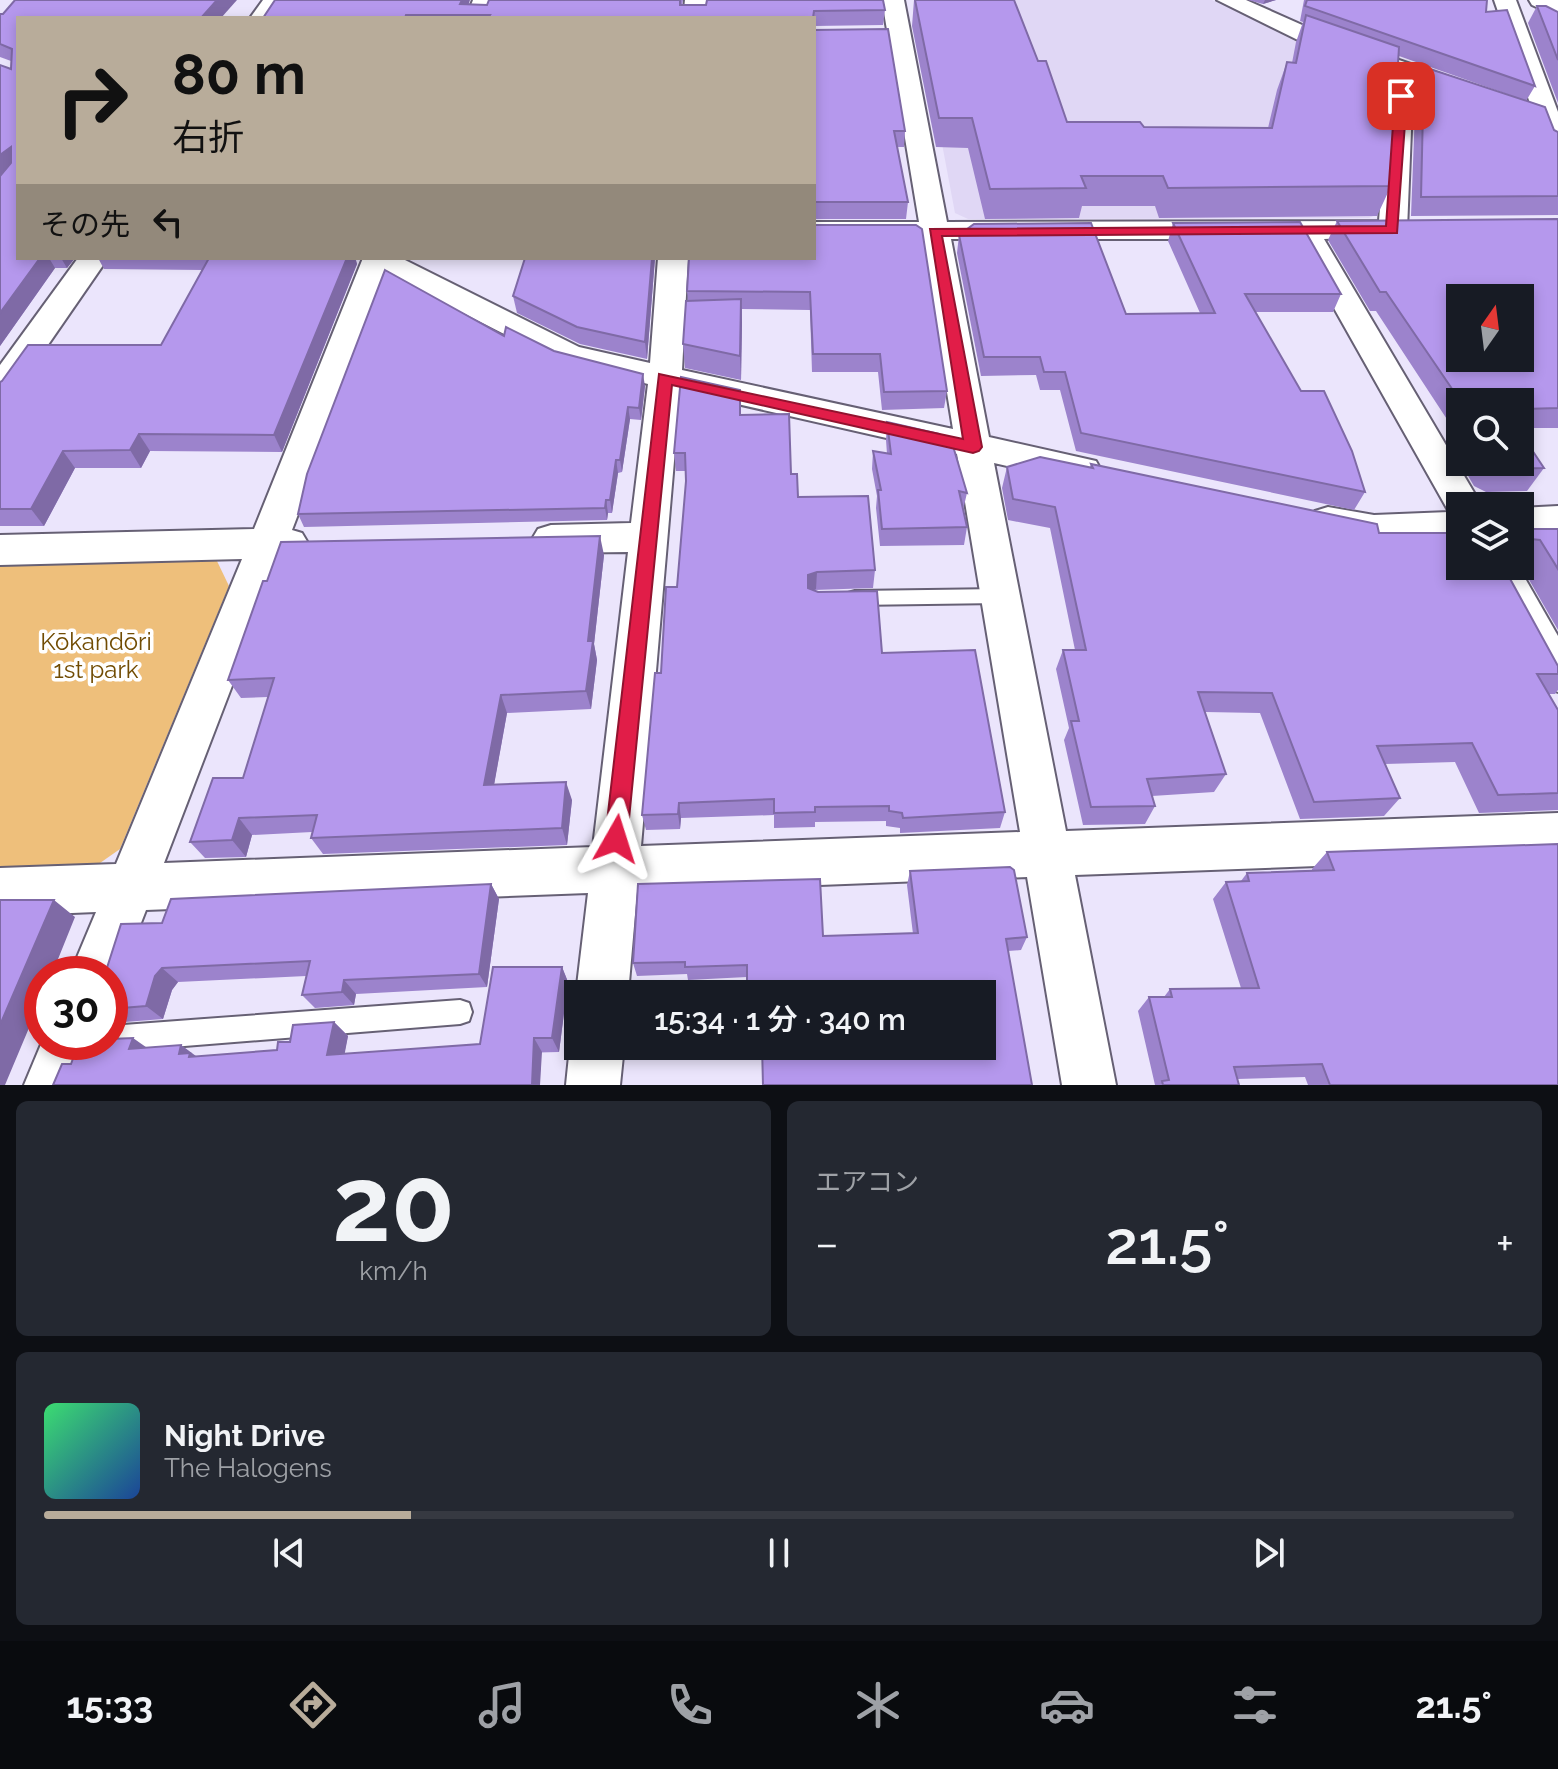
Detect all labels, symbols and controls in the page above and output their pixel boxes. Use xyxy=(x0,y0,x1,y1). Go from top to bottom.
text: 80 m xyxy=(172,41,306,107)
icon: right xyxy=(40,48,144,152)
pin xyxy=(1367,62,1435,130)
icon: arrive xyxy=(1379,74,1423,118)
text: 右折 xyxy=(172,116,244,158)
icon: left xyxy=(146,200,190,244)
text: その先 xyxy=(40,207,130,242)
north arrow xyxy=(1446,284,1534,372)
map controls xyxy=(1446,284,1534,580)
button: search xyxy=(1446,388,1534,476)
button: layers xyxy=(1446,492,1534,580)
park label: Kōkandōri 1st park xyxy=(40,627,152,684)
position arrow xyxy=(574,797,658,881)
speed limit sign: 30 xyxy=(24,956,128,1060)
text: 15:34 · 1 分 · 340 m xyxy=(654,1002,906,1037)
text: 20 xyxy=(332,1143,455,1265)
text: エアコン xyxy=(815,1167,919,1197)
text: 21.5° xyxy=(1105,1208,1229,1278)
text: − xyxy=(815,1218,839,1269)
text: + xyxy=(1496,1218,1514,1269)
text: km/h xyxy=(359,1256,428,1286)
text: Night Drive xyxy=(164,1418,325,1453)
text: The Halogens xyxy=(164,1453,332,1483)
icon: previous xyxy=(267,1531,311,1575)
icon: pause xyxy=(757,1531,801,1575)
icon: next xyxy=(1247,1531,1291,1575)
icon: directions xyxy=(285,1677,341,1733)
icon: music xyxy=(474,1677,530,1733)
icon: phone xyxy=(662,1677,718,1733)
icon: climate xyxy=(850,1677,906,1733)
icon: car xyxy=(1039,1677,1095,1733)
icon: filters xyxy=(1227,1677,1283,1733)
text: 15:33 xyxy=(66,1684,153,1726)
text: 21.5° xyxy=(1415,1684,1492,1726)

